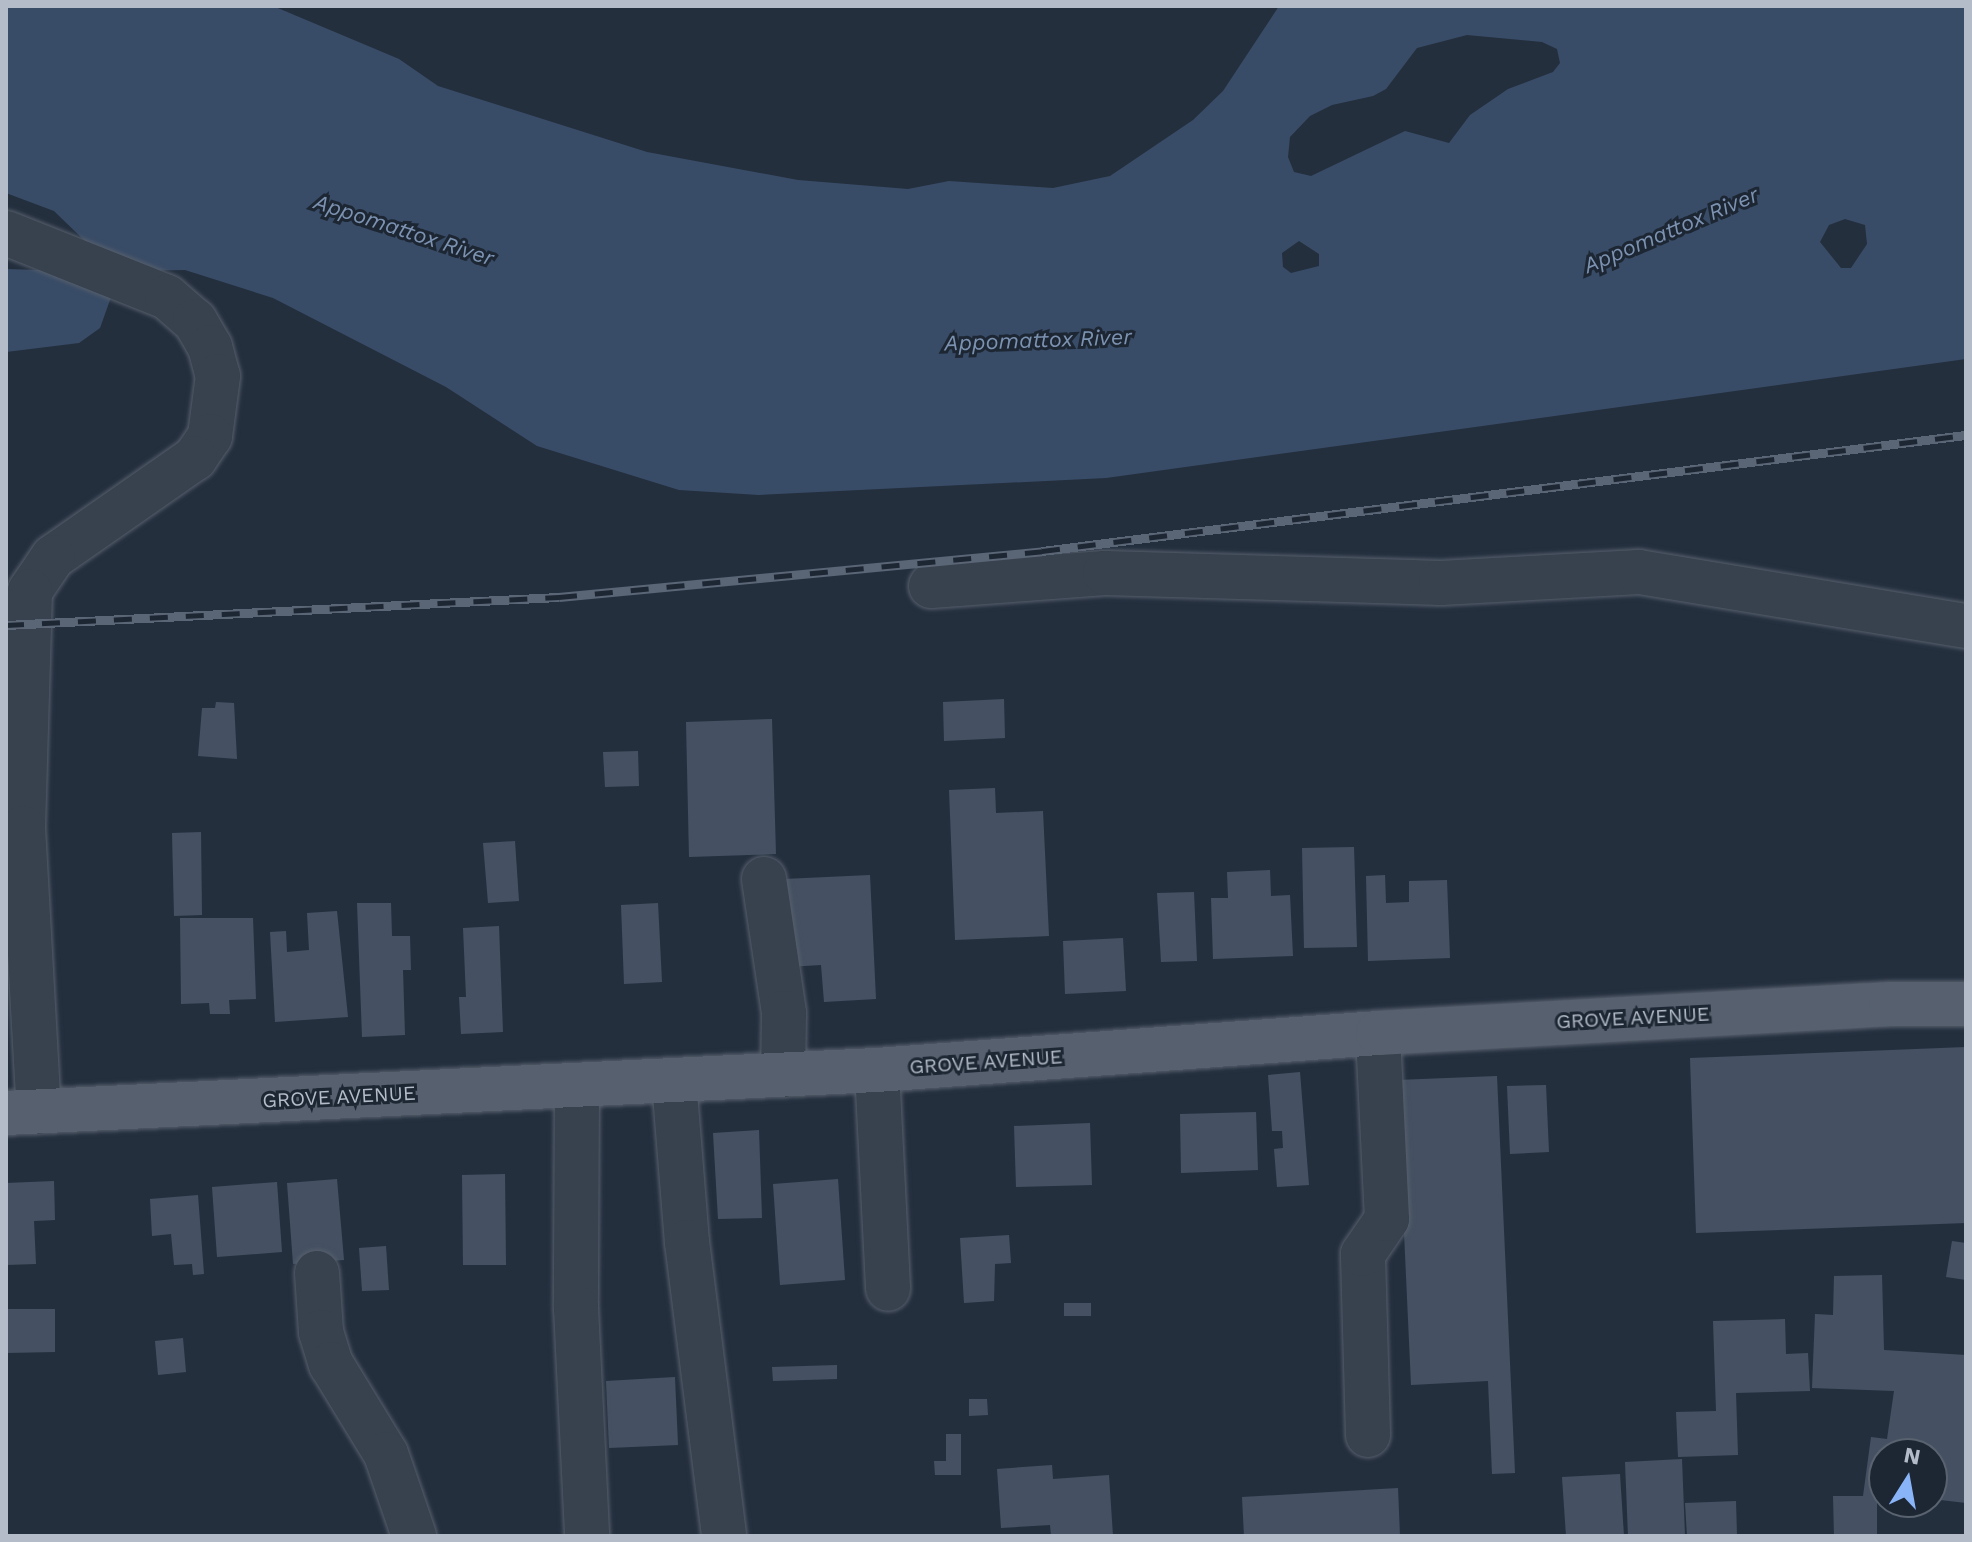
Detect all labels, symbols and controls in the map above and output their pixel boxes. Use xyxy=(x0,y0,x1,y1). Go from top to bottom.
water label: Appomattox River xyxy=(1579,181,1763,279)
water label: Appomattox River xyxy=(311,188,497,272)
water label: Appomattox River xyxy=(944,324,1132,356)
street label: GROVE AVENUE xyxy=(1555,1002,1711,1034)
street label: GROVE AVENUE xyxy=(908,1045,1064,1079)
street label: GROVE AVENUE xyxy=(261,1081,417,1113)
north arrow xyxy=(1868,1438,1948,1518)
text: N xyxy=(1902,1442,1923,1470)

